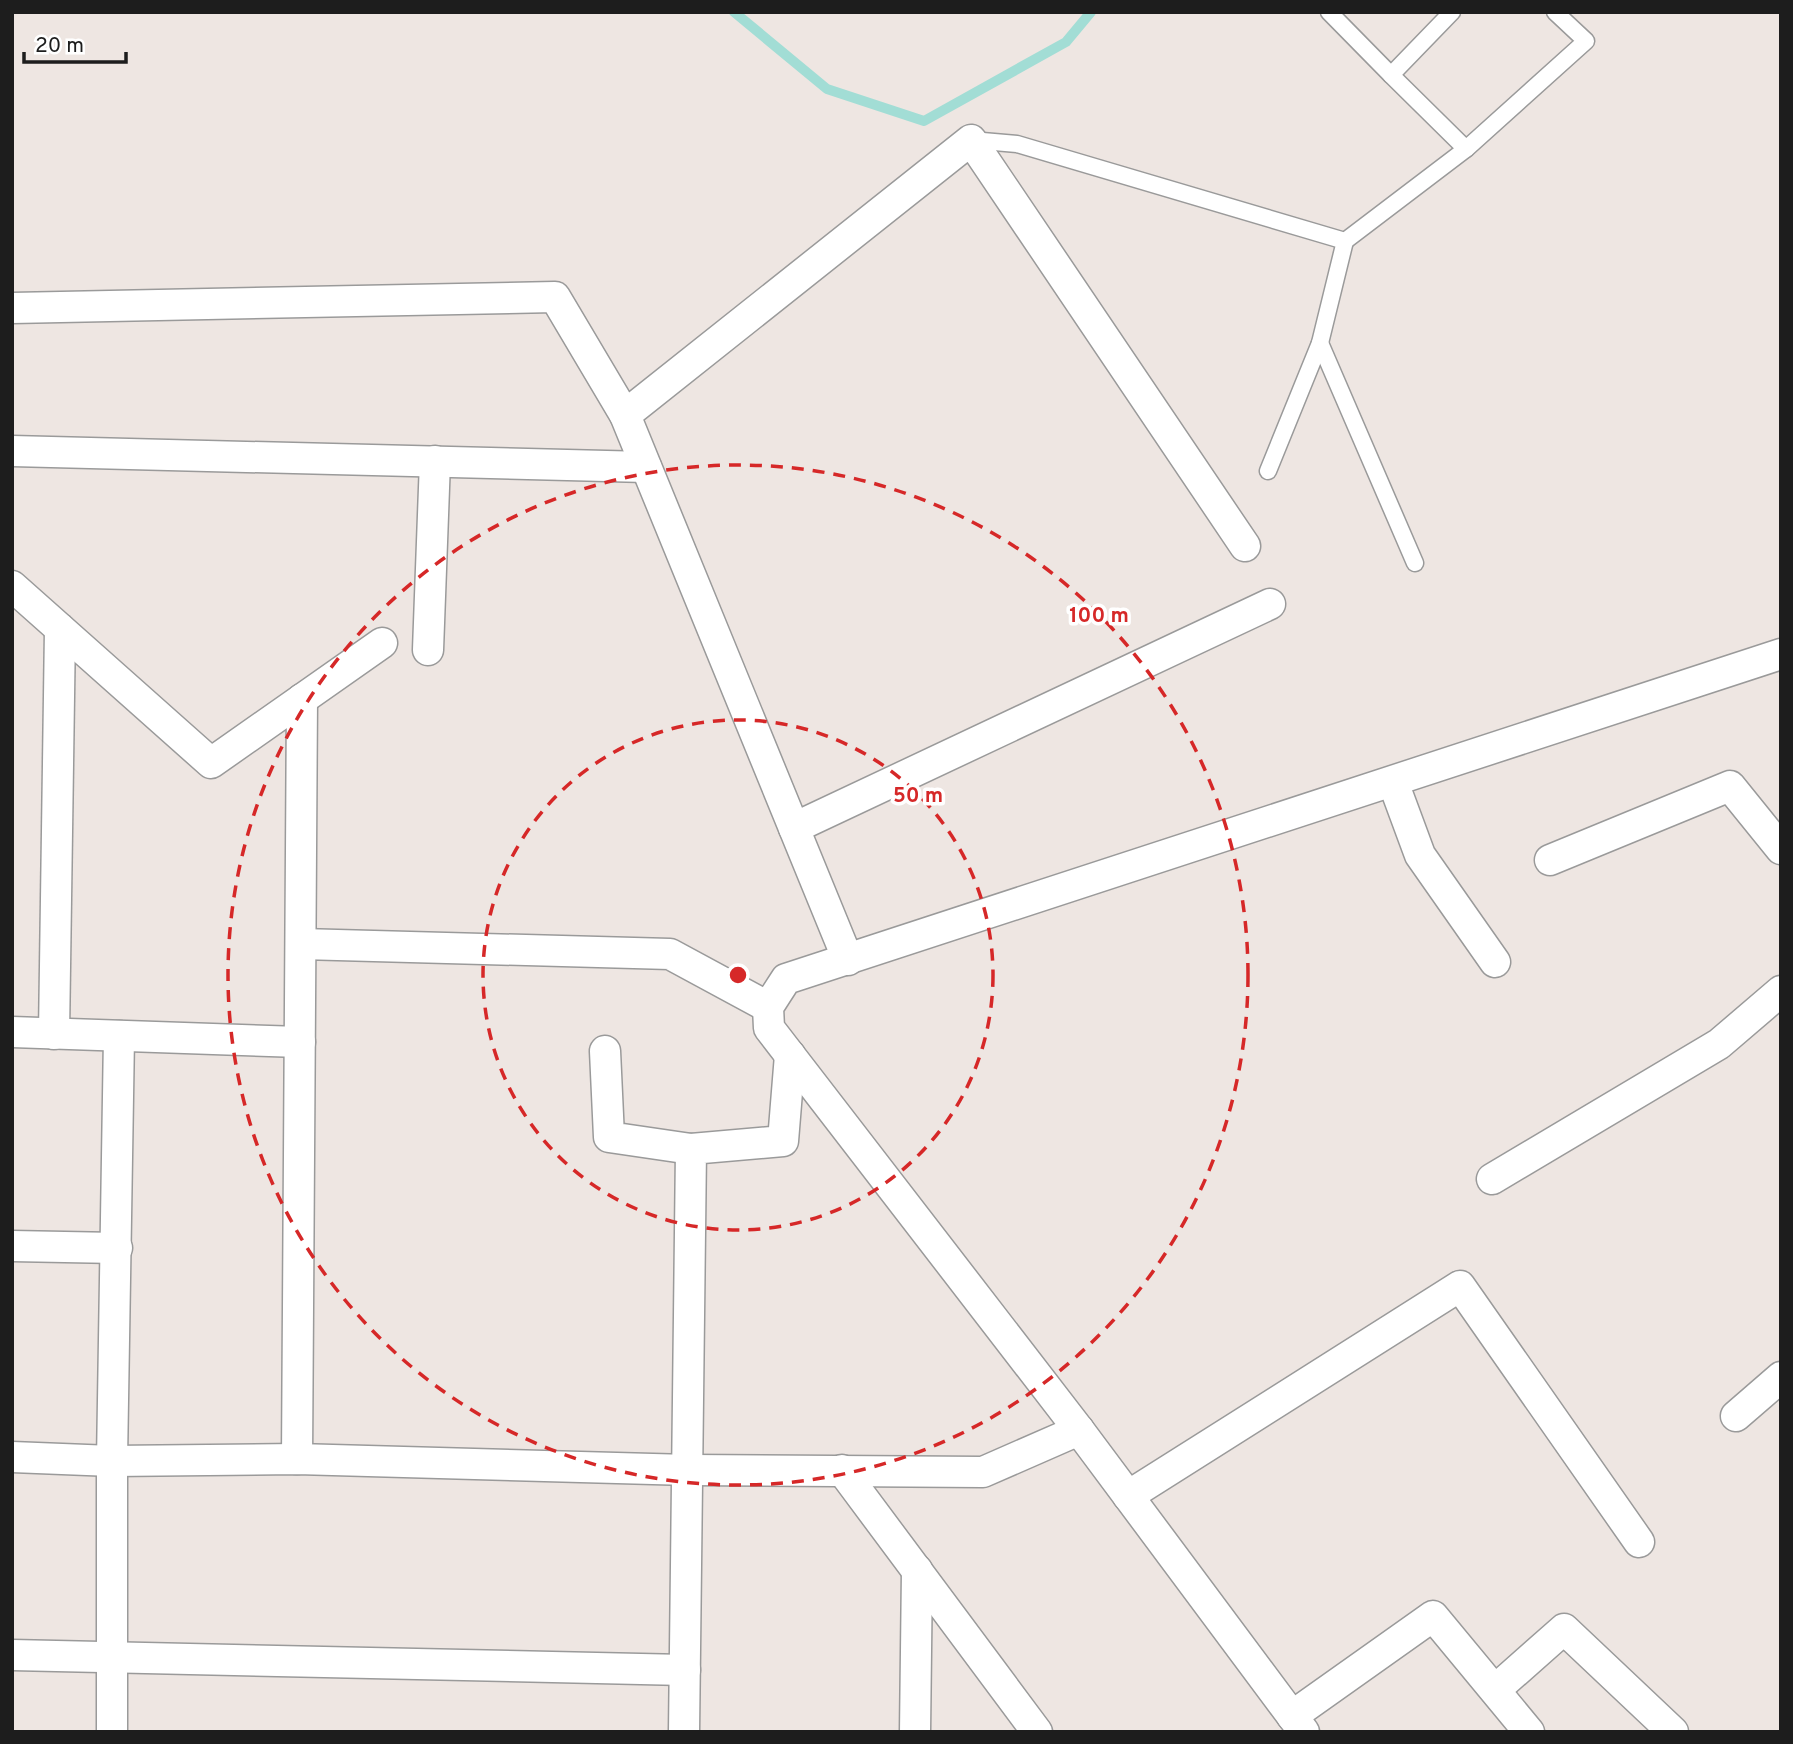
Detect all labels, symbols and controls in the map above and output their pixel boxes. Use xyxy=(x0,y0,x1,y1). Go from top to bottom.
scale bar xyxy=(24,21,126,65)
text: 20 m xyxy=(35,33,84,60)
text: 100 m xyxy=(1069,603,1129,630)
text: 50 m xyxy=(893,783,943,810)
centre of rings xyxy=(726,963,750,987)

